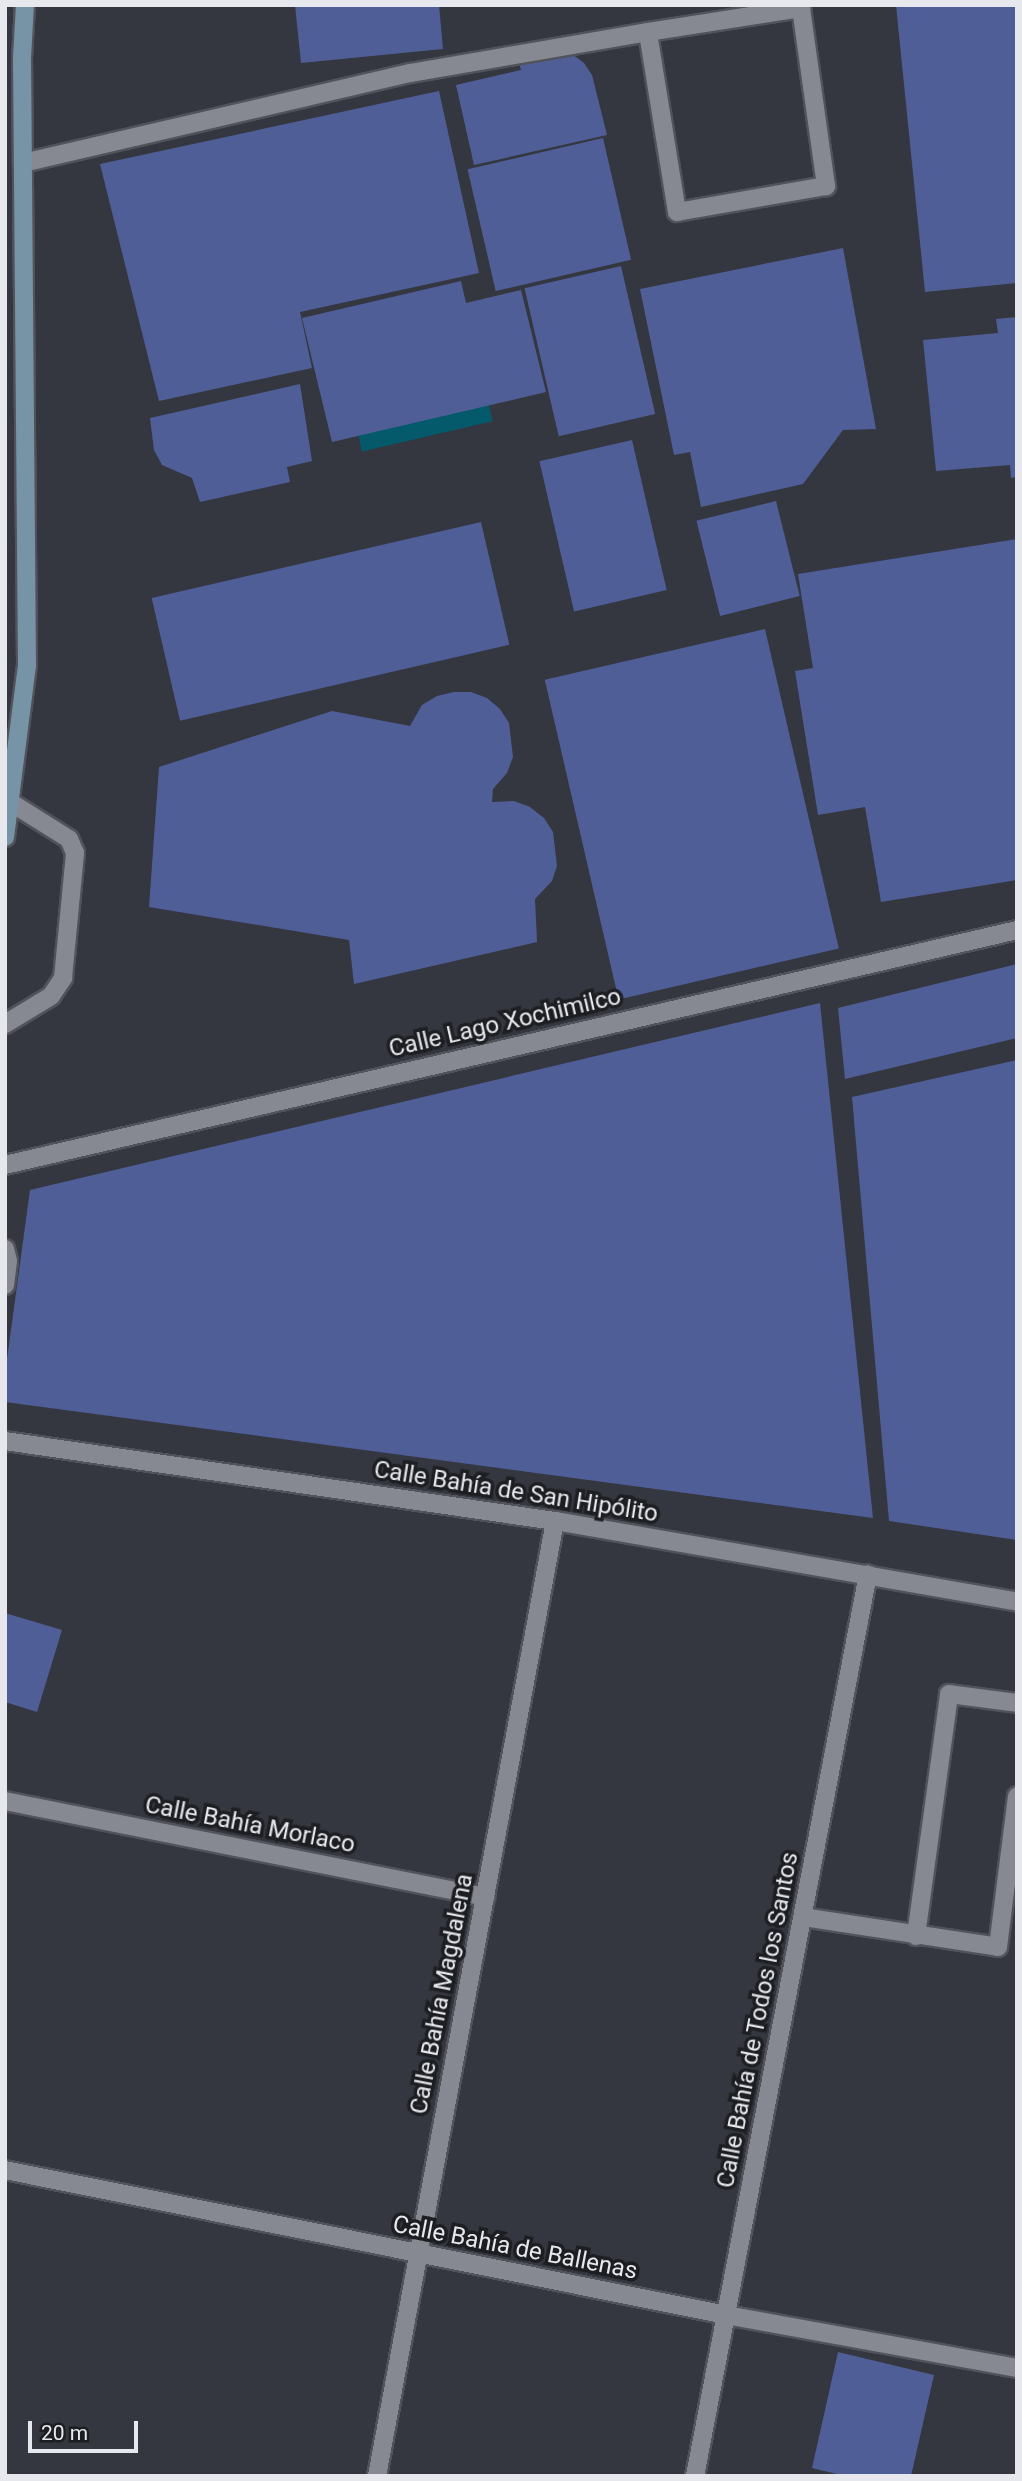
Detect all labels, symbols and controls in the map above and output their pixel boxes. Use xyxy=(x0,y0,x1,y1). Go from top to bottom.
street label: Calle Lago Xochimilco xyxy=(386,982,624,1064)
street label: Calle Bahía de San Hipólito xyxy=(372,1455,660,1529)
street label: Calle Bahía Morlaco xyxy=(143,1791,357,1859)
street label: Calle Bahía de Todos los Santos xyxy=(711,1849,805,2191)
street label: Calle Bahía Magdalena xyxy=(405,1871,479,2117)
street label: Calle Bahía de Ballenas xyxy=(390,2210,640,2286)
scale bar xyxy=(32,2408,142,2452)
text: 20 m xyxy=(41,2421,88,2445)

